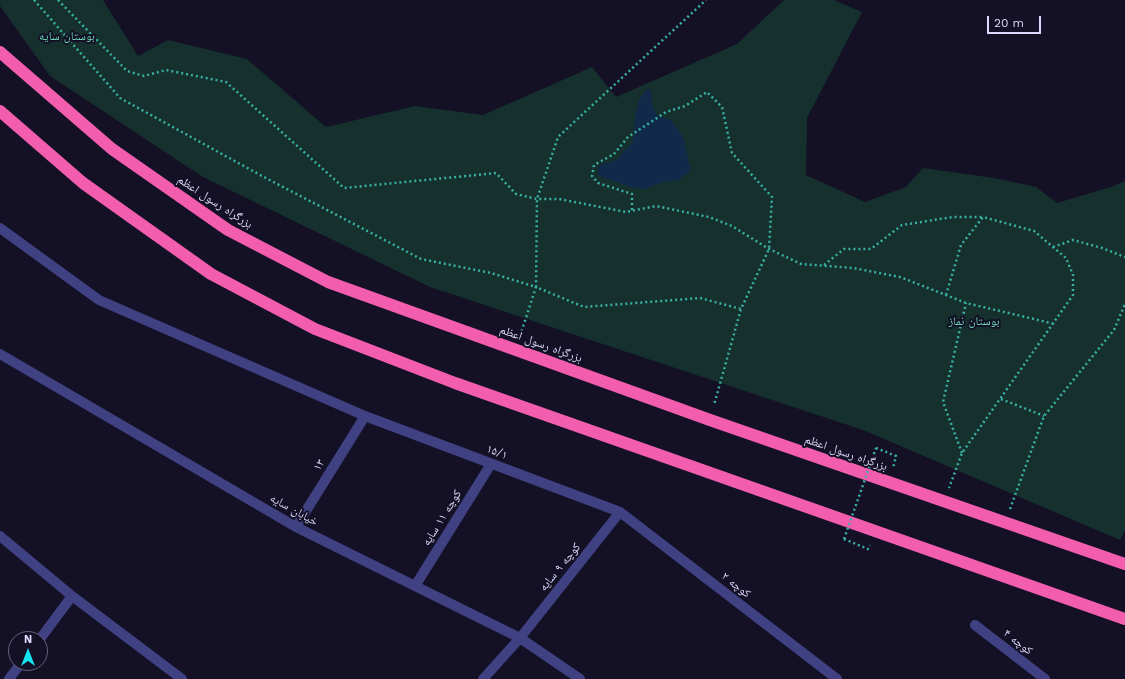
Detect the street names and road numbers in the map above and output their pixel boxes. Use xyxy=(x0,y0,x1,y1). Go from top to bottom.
street label: بزرگراه رسول اعظم xyxy=(175,172,255,232)
street label: بزرگراه رسول اعظم xyxy=(498,322,584,366)
street label: بزرگراه رسول اعظم xyxy=(803,432,889,474)
street label: ۱۵/۱ xyxy=(484,441,510,463)
street label: ۱۳ xyxy=(310,457,328,473)
street label: کوچه ۱۱ سایه xyxy=(419,487,465,549)
street label: خیابان سایه xyxy=(267,491,321,529)
street label: کوچه ۹ سایه xyxy=(536,540,584,594)
street label: کوچه ۲ xyxy=(719,569,753,601)
street label: کوچه ۴ xyxy=(1001,626,1035,658)

